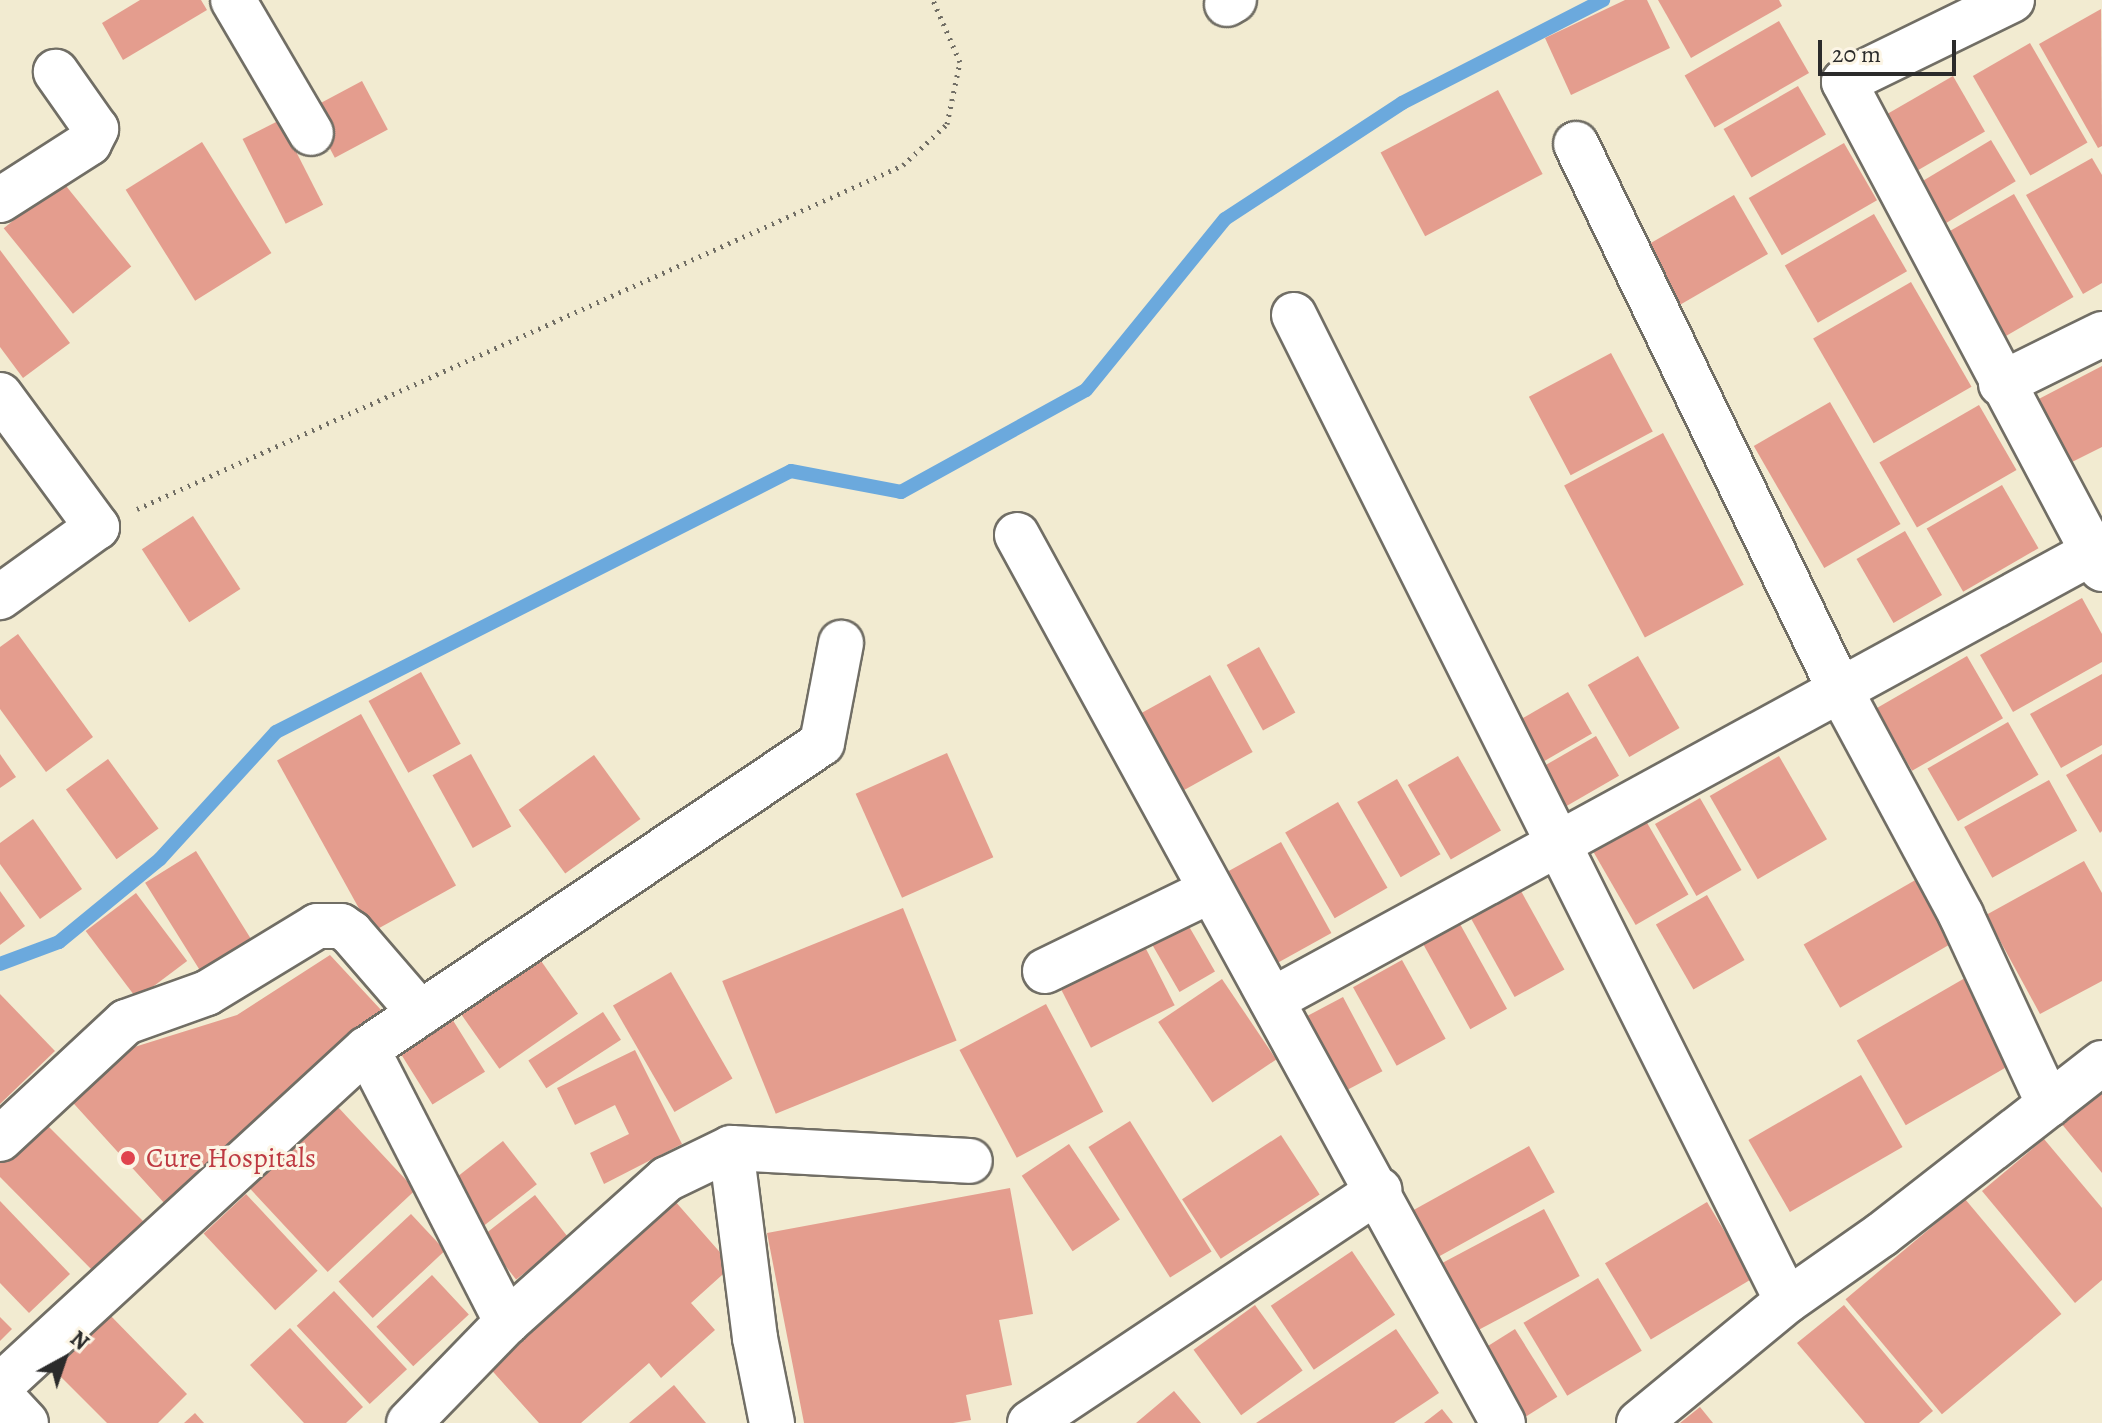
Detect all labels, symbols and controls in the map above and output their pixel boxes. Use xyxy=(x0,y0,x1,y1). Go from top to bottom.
scale bar xyxy=(1822,24,1960,74)
text: 20 m xyxy=(1832,38,1881,70)
place label: Cure Hospitals xyxy=(146,1141,316,1175)
marker: Cure Hospitals xyxy=(117,1147,139,1169)
north arrow xyxy=(24,1319,104,1399)
text: N xyxy=(64,1324,95,1357)

